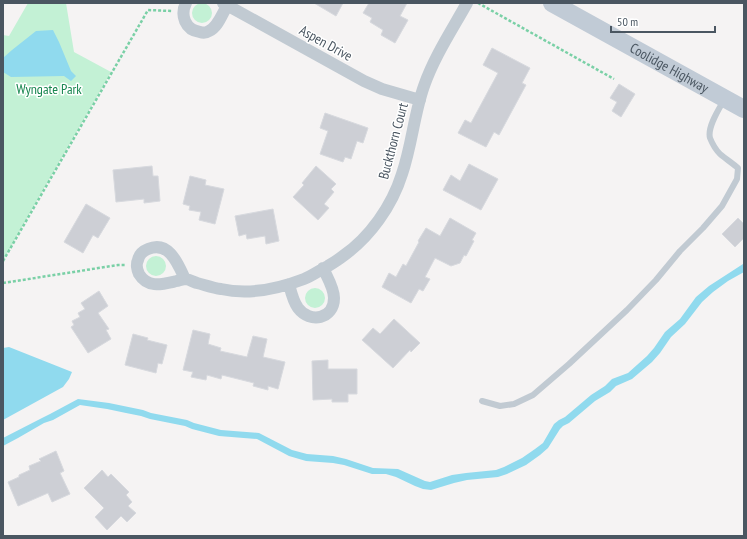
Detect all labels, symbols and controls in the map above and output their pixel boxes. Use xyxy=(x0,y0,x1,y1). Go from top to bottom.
scale bar xyxy=(611,8,715,34)
text: 50 m xyxy=(617,14,638,29)
street label: Aspen Drive xyxy=(296,21,356,65)
street label: Coolidge Highway xyxy=(627,39,713,97)
park label: Wyngate Park xyxy=(16,80,82,98)
street label: Buckthorn Court xyxy=(374,101,412,181)

